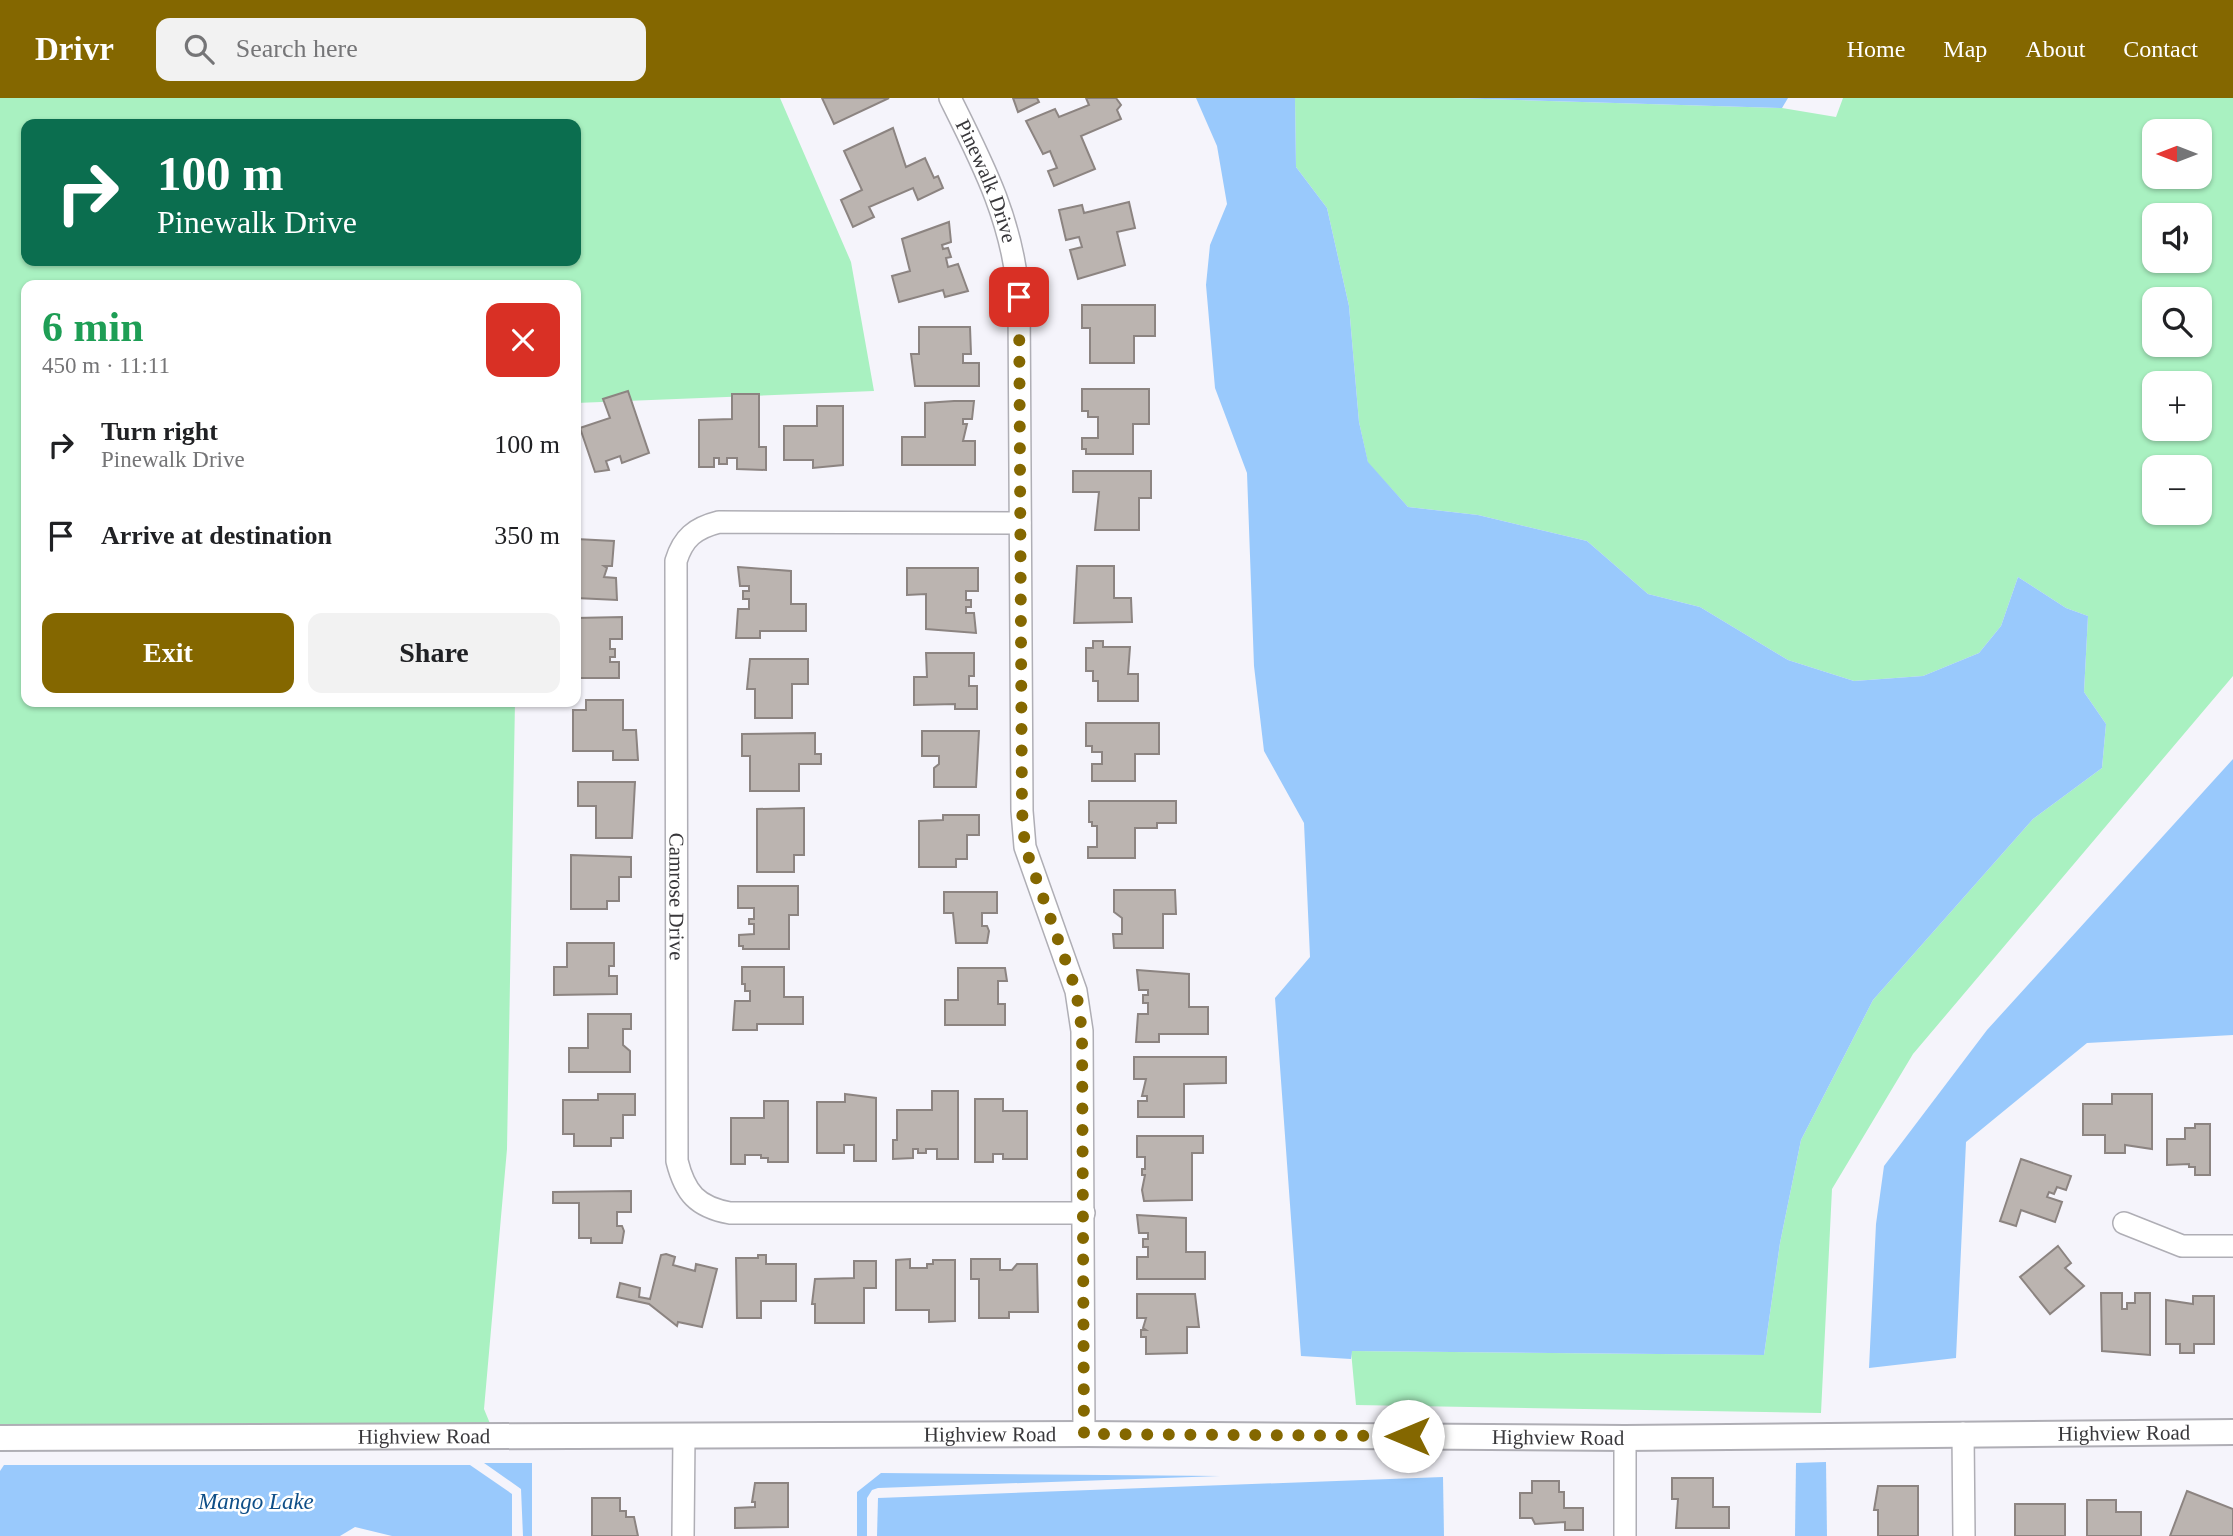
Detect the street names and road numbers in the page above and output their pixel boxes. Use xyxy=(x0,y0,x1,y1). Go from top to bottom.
street label: Pinewalk Drive xyxy=(951,115,1022,245)
street label: Camrose Drive xyxy=(664,833,689,960)
street label: Highview Road xyxy=(2058,1420,2191,1446)
street label: Highview Road xyxy=(924,1422,1057,1447)
street label: Highview Road xyxy=(358,1424,491,1449)
street label: Highview Road xyxy=(1492,1425,1625,1450)

